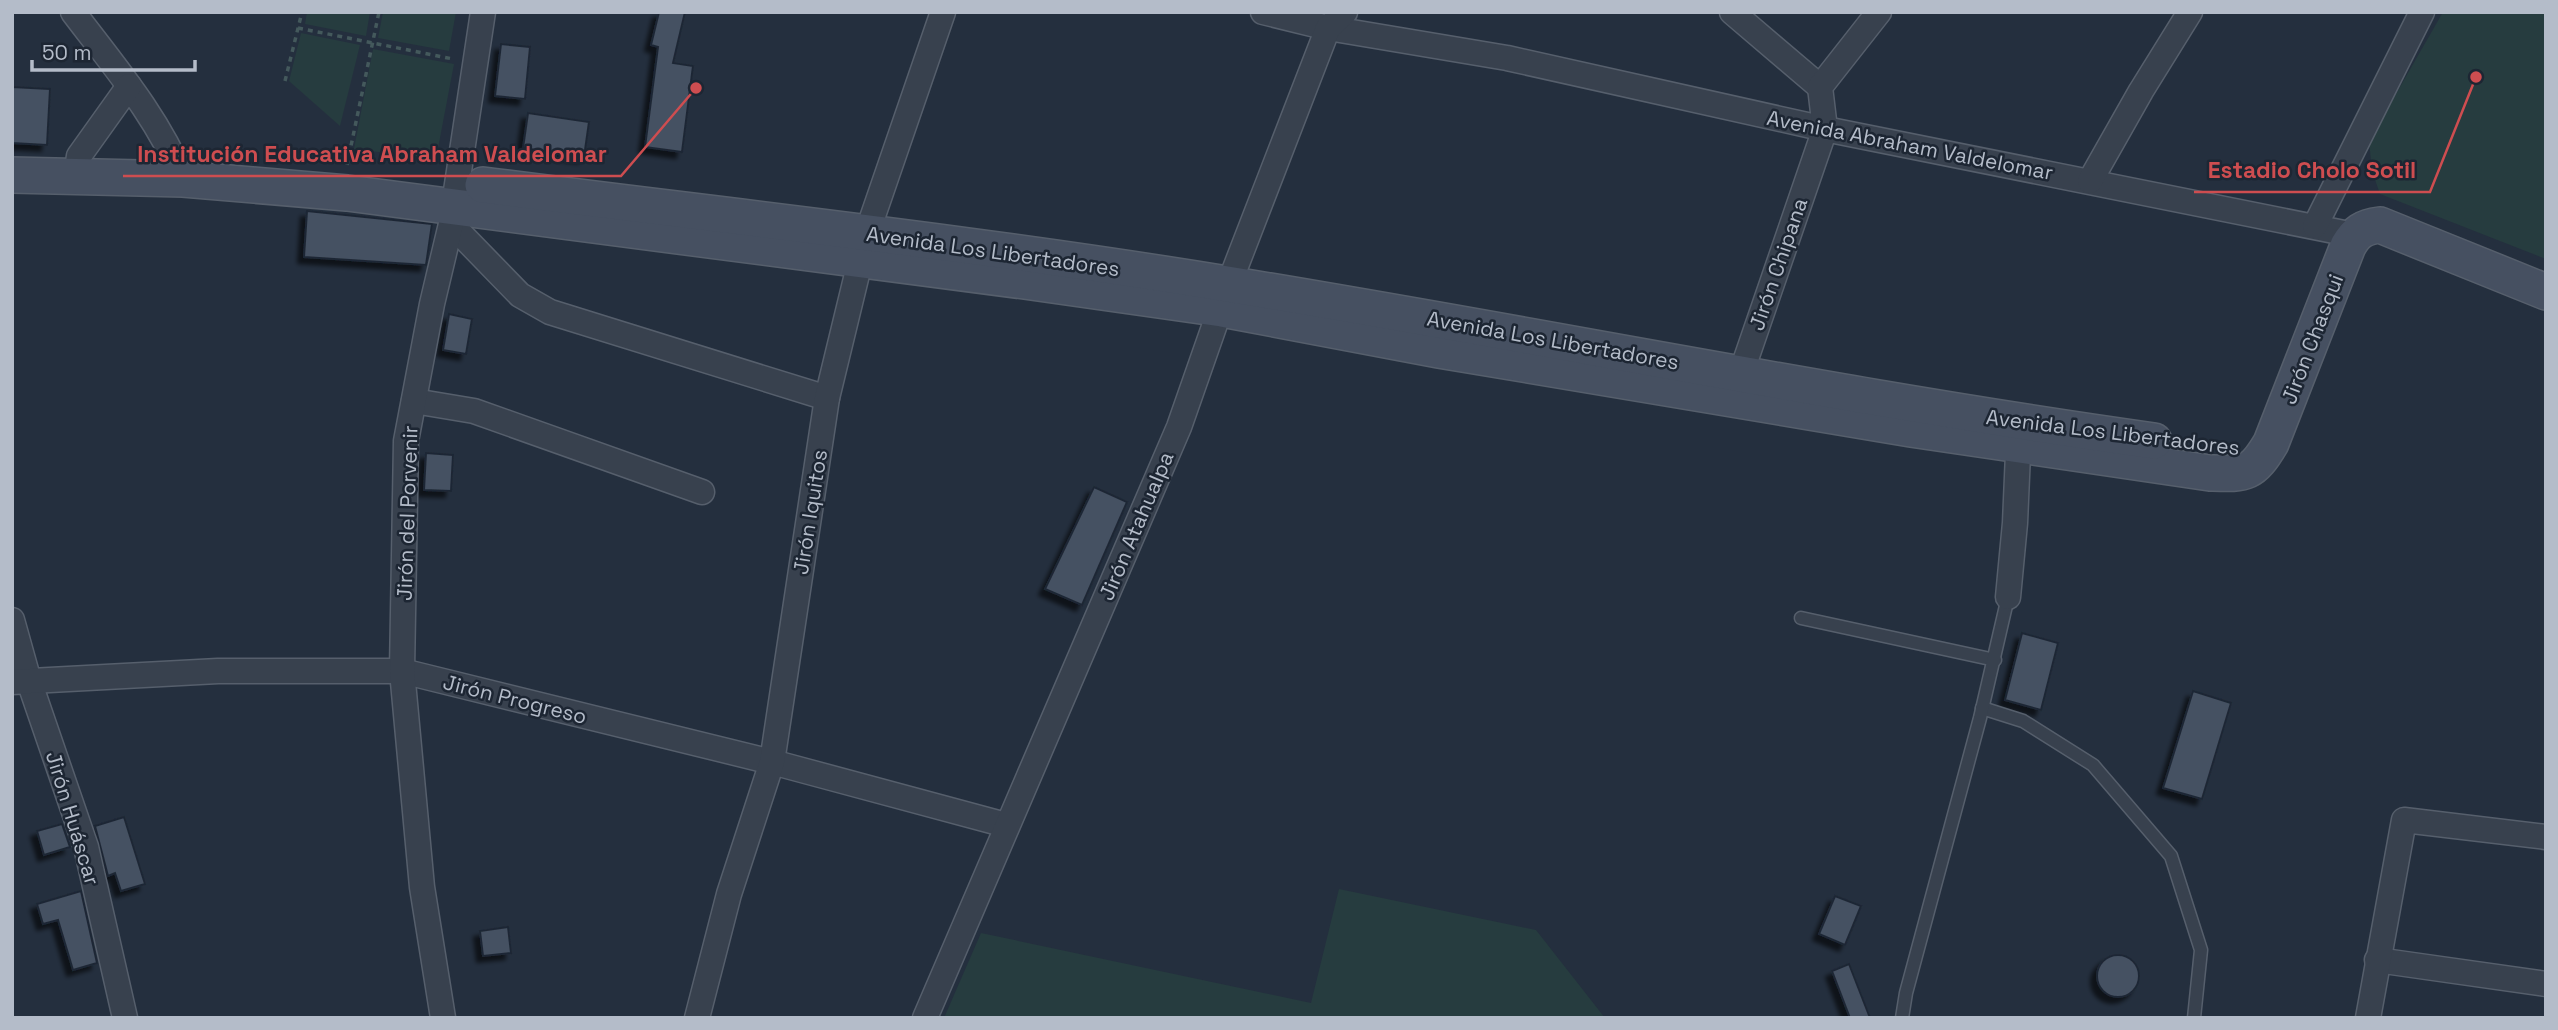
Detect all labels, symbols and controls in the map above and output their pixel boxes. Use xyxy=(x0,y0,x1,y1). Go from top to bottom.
scale bar xyxy=(32,28,194,72)
text: 50 m xyxy=(42,39,92,66)
street label: Avenida Abraham Valdelomar xyxy=(1765,104,2055,186)
callout: Institución Educativa Abraham Valdelomar xyxy=(123,132,621,176)
text: Institución Educativa Abraham Valdelomar xyxy=(137,139,607,169)
callout: Estadio Cholo Sotil xyxy=(2194,148,2430,192)
text: Estadio Cholo Sotil xyxy=(2208,155,2416,185)
street label: Jirón Chipana xyxy=(1743,194,1813,334)
street label: Avenida Los Libertadores xyxy=(865,220,1121,282)
street label: Jirón Chasqui xyxy=(2275,270,2349,408)
street label: Avenida Los Libertadores xyxy=(1425,305,1681,375)
street label: Avenida Los Libertadores xyxy=(1985,403,2241,461)
street label: Jirón del Porvenir xyxy=(390,425,424,601)
street label: Jirón Iquitos xyxy=(787,447,833,577)
street label: Jirón Atahualpa xyxy=(1093,448,1179,604)
street label: Jirón Progreso xyxy=(440,668,590,730)
street label: Jirón Huáscar xyxy=(40,748,106,888)

